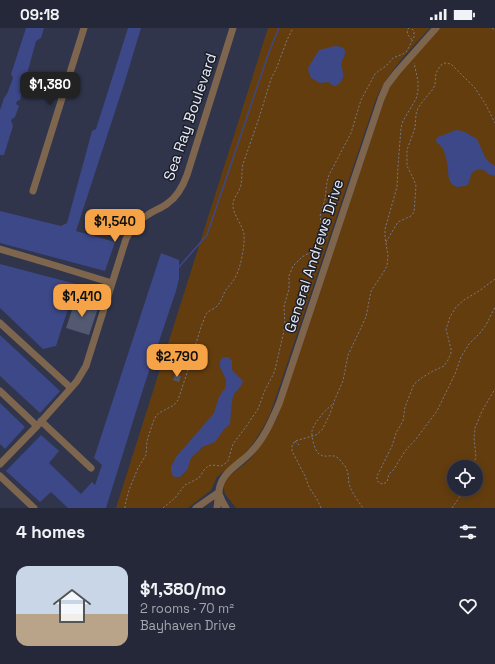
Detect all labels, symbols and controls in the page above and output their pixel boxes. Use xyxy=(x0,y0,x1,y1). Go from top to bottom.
text: 09:18 xyxy=(20,5,59,24)
street label: Sea Ray Boulevard xyxy=(159,51,220,183)
pin: $1,380 xyxy=(17,72,83,106)
text: $1,380 xyxy=(29,76,71,93)
street label: General Andrews Drive xyxy=(280,177,347,335)
pin: $1,540 xyxy=(82,209,148,243)
text: $1,540 xyxy=(94,213,136,230)
pin: $1,410 xyxy=(49,284,115,318)
text: $1,410 xyxy=(62,288,102,305)
pin: $2,790 xyxy=(144,344,210,378)
text: $2,790 xyxy=(156,348,198,365)
map controls xyxy=(447,460,483,496)
button: locate xyxy=(447,460,483,496)
text: 4 homes xyxy=(16,521,85,543)
icon: filters xyxy=(457,521,479,543)
text: $1,380/mo xyxy=(140,578,226,600)
icon: home xyxy=(48,582,96,630)
icon: heart xyxy=(457,595,479,617)
text: 2 rooms · 70 m² xyxy=(140,600,234,617)
text: Bayhaven Drive xyxy=(140,617,236,634)

